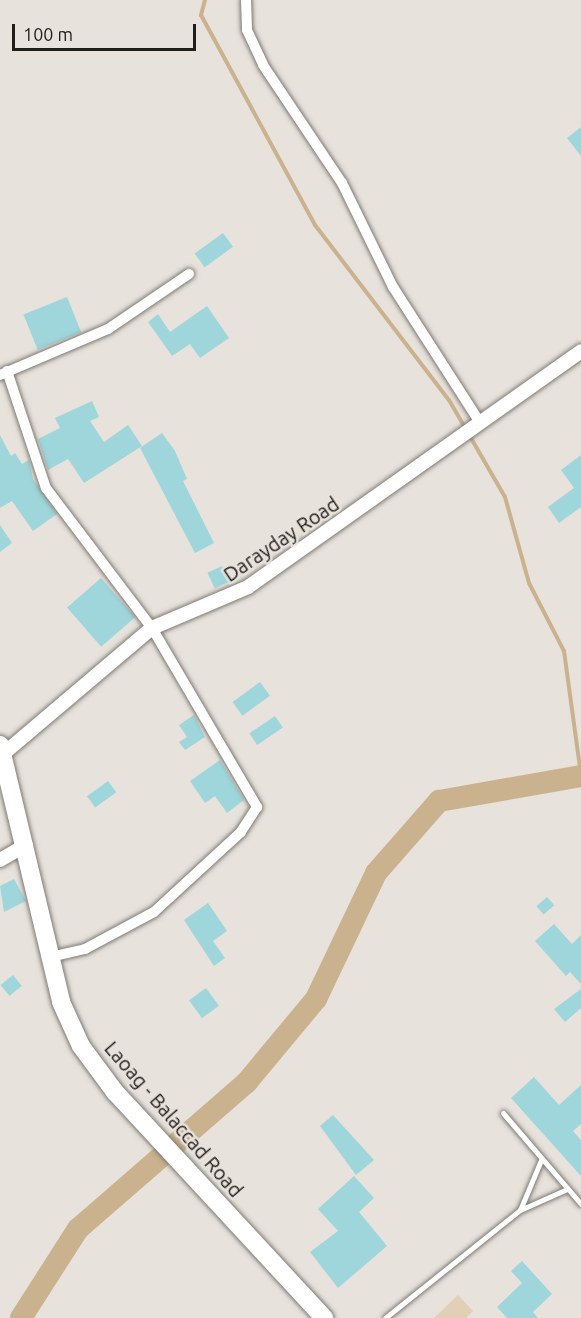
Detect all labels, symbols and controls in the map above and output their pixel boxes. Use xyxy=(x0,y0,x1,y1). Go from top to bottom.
scale bar xyxy=(15,12,200,50)
text: 100 m xyxy=(23,24,73,44)
street label: Darayday Road xyxy=(219,492,343,586)
street label: Laoag - Balaccad Road xyxy=(100,1036,248,1202)

